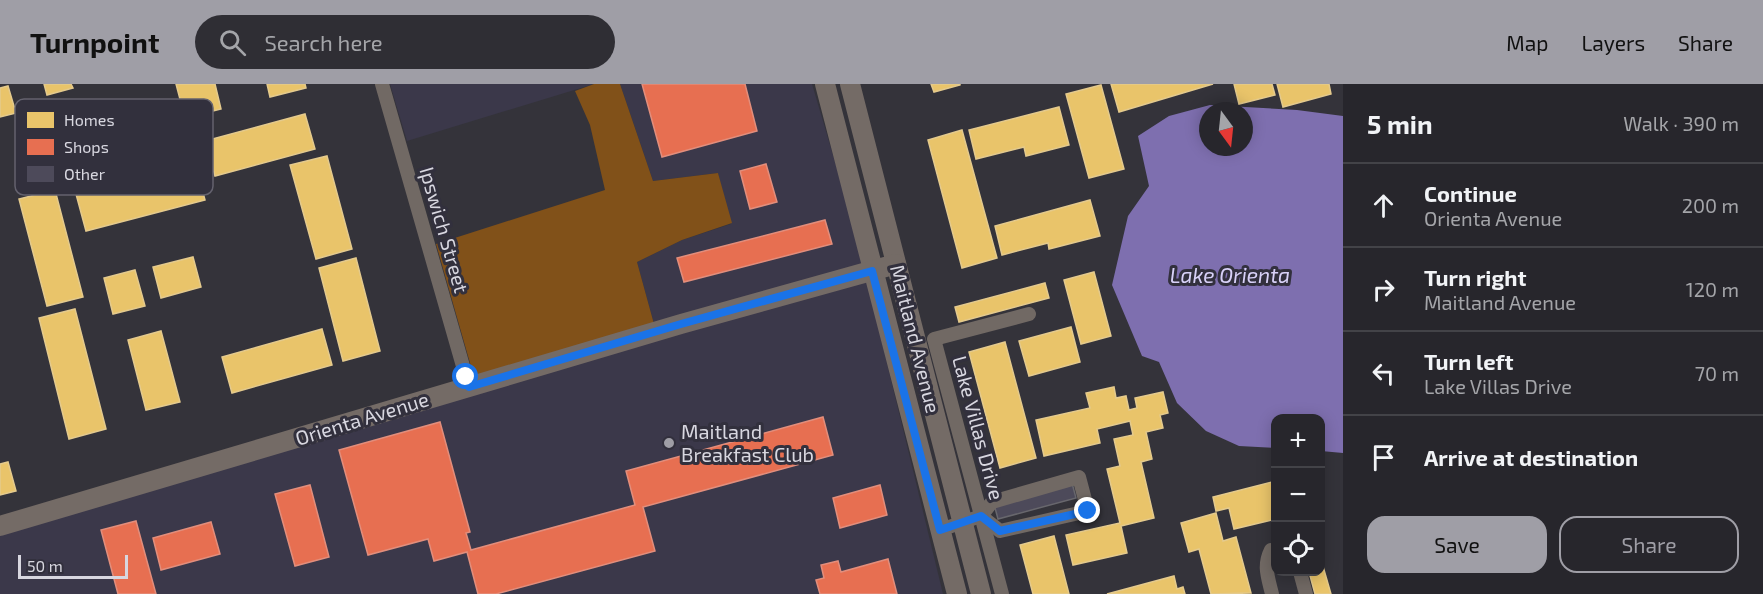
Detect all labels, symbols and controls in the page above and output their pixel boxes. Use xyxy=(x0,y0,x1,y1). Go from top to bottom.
search box xyxy=(195,15,615,69)
text: Turnpoint xyxy=(30,25,159,59)
icon: search xyxy=(216,26,249,59)
text: Search here xyxy=(264,29,383,55)
text: Map xyxy=(1506,30,1548,55)
text: Layers xyxy=(1581,30,1645,55)
text: Share xyxy=(1678,30,1733,55)
legend xyxy=(15,99,213,195)
north arrow xyxy=(1199,102,1253,156)
text: 5 min xyxy=(1367,108,1433,139)
text: Homes xyxy=(64,110,115,129)
text: Walk · 390 m xyxy=(1623,111,1739,135)
text: Shops xyxy=(64,137,109,156)
text: Other xyxy=(64,164,106,183)
street label: Ipswich Street xyxy=(416,164,474,296)
text: Continue xyxy=(1424,180,1517,206)
icon: ahead xyxy=(1367,189,1400,222)
text: 200 m xyxy=(1682,193,1739,217)
text: Orienta Avenue xyxy=(1424,206,1562,230)
street label: Maitland Avenue xyxy=(886,262,946,415)
water label: Lake Orienta xyxy=(1170,262,1290,287)
text: Turn right xyxy=(1424,264,1526,290)
icon: right xyxy=(1367,273,1400,306)
text: 120 m xyxy=(1686,277,1739,301)
text: Maitland Avenue xyxy=(1424,290,1576,314)
text: Turn left xyxy=(1424,348,1513,374)
street label: Lake Villas Drive xyxy=(948,353,1010,502)
icon: left xyxy=(1367,357,1400,390)
text: 70 m xyxy=(1695,361,1739,385)
route start xyxy=(452,363,478,389)
text: Lake Villas Drive xyxy=(1424,374,1572,398)
street label: Orienta Avenue xyxy=(292,386,431,450)
map controls xyxy=(1271,414,1325,576)
button: + xyxy=(1271,414,1325,468)
place label: Maitland Breakfast Club xyxy=(681,419,814,466)
marker: Maitland Breakfast Club xyxy=(662,436,676,450)
icon: arrive xyxy=(1367,441,1400,474)
text: Arrive at destination xyxy=(1424,444,1638,470)
button: − xyxy=(1271,468,1325,522)
route end xyxy=(1074,497,1100,523)
button: Save xyxy=(1367,516,1547,573)
button: Share xyxy=(1559,516,1739,573)
button: locate xyxy=(1271,522,1325,576)
scale bar xyxy=(18,552,128,580)
text: 50 m xyxy=(27,556,63,575)

